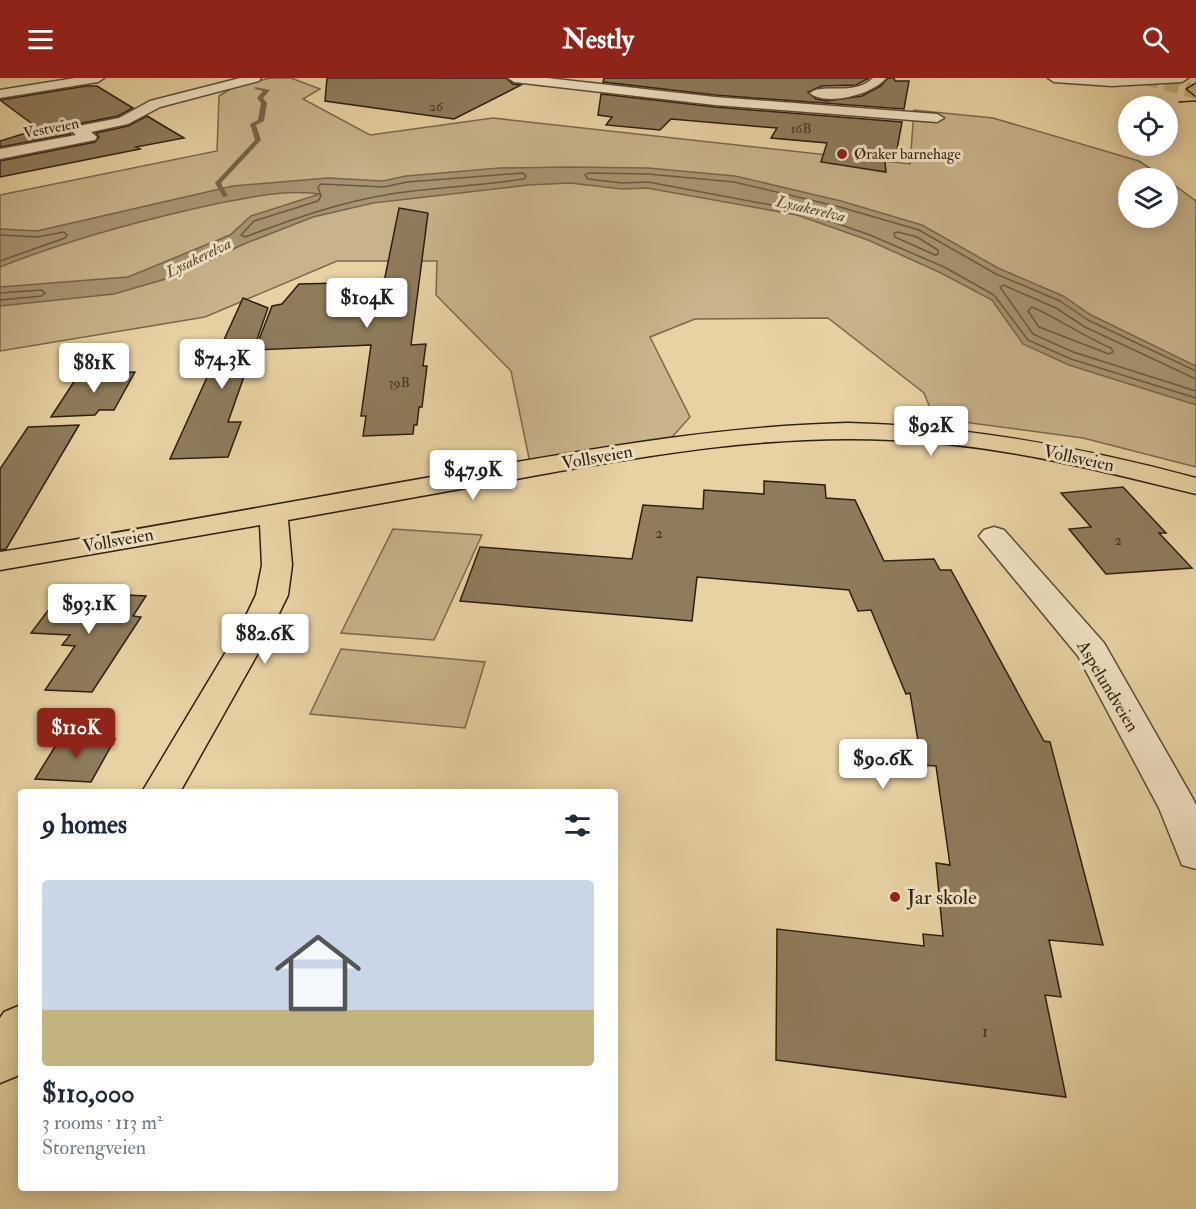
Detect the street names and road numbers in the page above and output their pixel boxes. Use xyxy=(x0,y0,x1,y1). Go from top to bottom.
street label: Vestveien xyxy=(22,114,81,143)
street label: Vollsveien xyxy=(560,440,634,475)
street label: Vollsveien xyxy=(1041,440,1116,477)
street label: Vollsveien xyxy=(81,523,155,558)
street label: Aspelundveien xyxy=(1071,635,1144,736)

